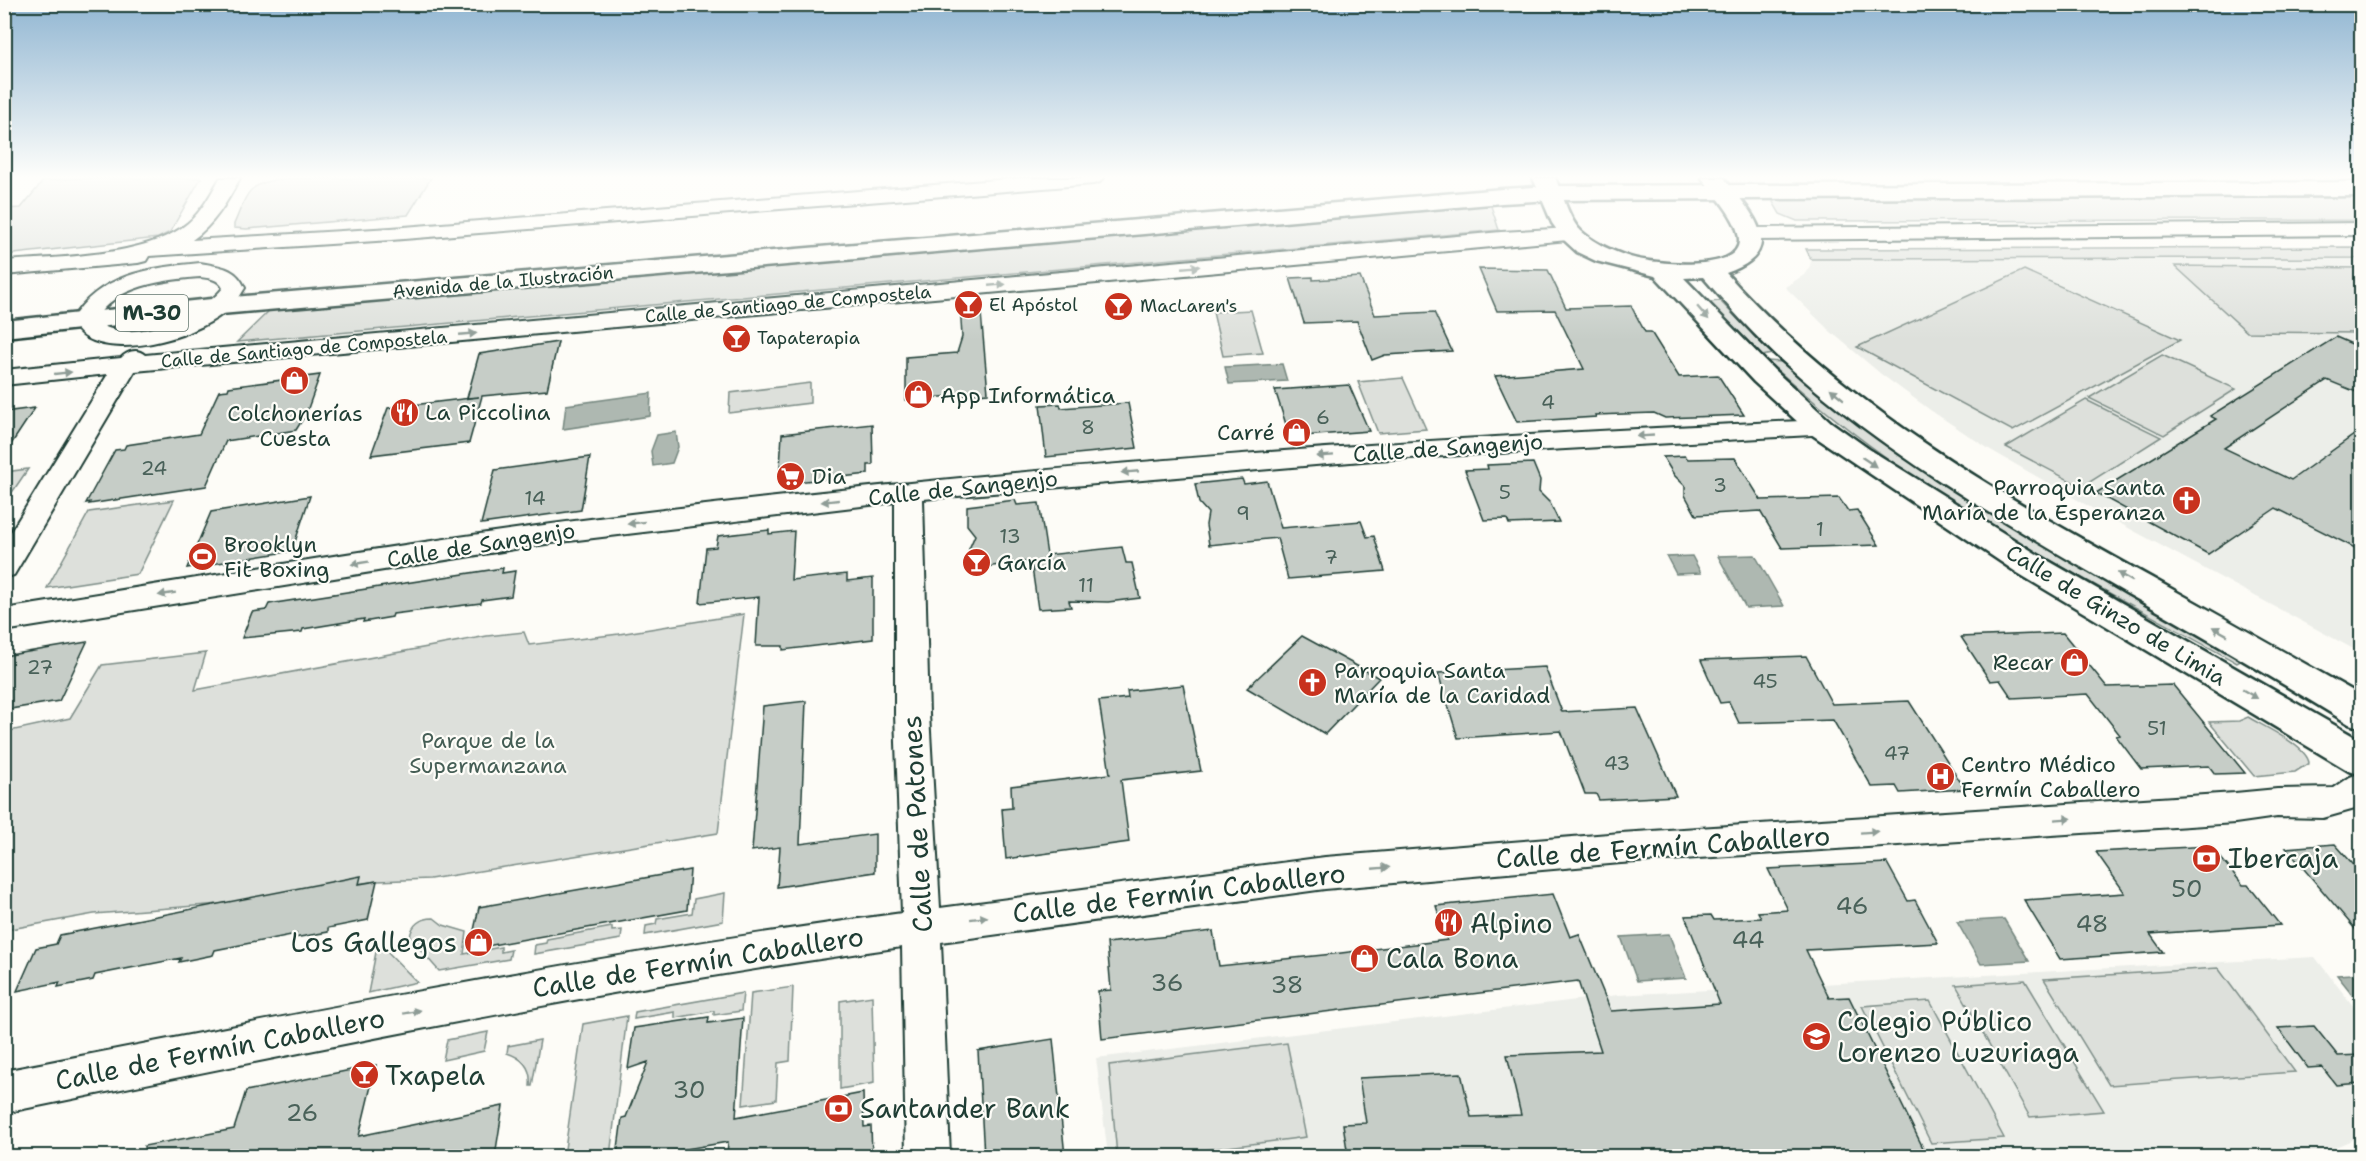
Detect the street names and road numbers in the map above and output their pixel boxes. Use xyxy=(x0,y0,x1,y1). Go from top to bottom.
street label: Avenida de la Ilustración xyxy=(391,260,615,304)
street label: Calle de Santiago de Compostela xyxy=(644,280,932,328)
road number: M-30 xyxy=(116,295,188,331)
street label: Calle de Santiago de Compostela xyxy=(160,325,448,373)
street label: Calle de Sangenjo xyxy=(1352,427,1544,469)
street label: Calle de Sangenjo xyxy=(867,464,1059,512)
street label: Calle de Sangenjo xyxy=(385,516,577,574)
street label: Calle de Ginzo de Limia xyxy=(2001,538,2232,692)
street label: Calle de Patones xyxy=(893,714,941,934)
street label: Calle de Fermín Caballero xyxy=(1495,817,1831,877)
street label: Calle de Fermín Caballero xyxy=(1010,854,1348,932)
street label: Calle de Fermín Caballero xyxy=(530,918,866,1006)
street label: Calle de Fermín Caballero xyxy=(52,999,388,1099)

